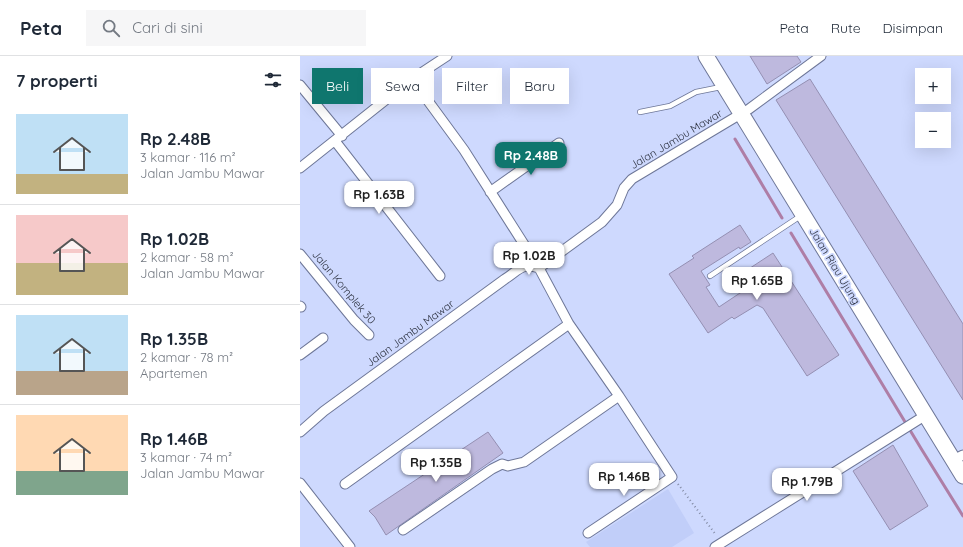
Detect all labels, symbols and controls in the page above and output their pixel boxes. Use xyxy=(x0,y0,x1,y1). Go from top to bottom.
search box xyxy=(86,10,366,46)
text: Peta xyxy=(20,16,62,40)
icon: search xyxy=(100,17,122,39)
text: Cari di sini xyxy=(132,18,203,37)
text: Peta xyxy=(779,19,809,37)
text: Rute xyxy=(831,19,861,37)
text: Disimpan xyxy=(883,19,943,37)
chip: Beli xyxy=(312,68,363,104)
chip: Sewa xyxy=(371,68,434,104)
chip: Filter xyxy=(442,68,502,104)
chip: Baru xyxy=(510,68,569,104)
map controls xyxy=(915,68,951,148)
button: + xyxy=(915,68,951,104)
icon: filters xyxy=(262,69,284,91)
text: 7 properti xyxy=(16,70,97,91)
street label: Jalan Jambu Mawar xyxy=(627,105,725,172)
button: − xyxy=(915,112,951,148)
text: Rp 2.48B xyxy=(140,128,211,149)
icon: home xyxy=(48,130,96,178)
pin: Rp 2.48B xyxy=(490,142,572,176)
text: Rp 2.48B xyxy=(504,147,558,163)
text: 3 kamar · 116 m² xyxy=(140,149,236,165)
text: Jalan Jambu Mawar xyxy=(140,165,265,181)
pin: Rp 1.63B xyxy=(338,181,420,215)
text: Rp 1.63B xyxy=(353,186,405,202)
street label: Jalan Riau Ujung xyxy=(807,225,863,307)
text: Rp 1.02B xyxy=(140,228,209,249)
icon: home xyxy=(48,231,96,279)
pin: Rp 1.02B xyxy=(488,242,570,276)
street label: Jalan Komplek 30 xyxy=(309,247,379,327)
text: Rp 1.02B xyxy=(503,247,555,263)
text: 2 kamar · 58 m² xyxy=(140,249,234,265)
text: Jalan Jambu Mawar xyxy=(140,265,265,281)
pin: Rp 1.65B xyxy=(716,267,798,301)
text: Rp 1.65B xyxy=(731,272,783,288)
street label: Jalan Jambu Mawar xyxy=(363,296,457,370)
text: Rp 1.35B xyxy=(140,328,208,349)
icon: home xyxy=(48,331,96,379)
text: 2 kamar · 78 m² xyxy=(140,349,233,365)
text: Apartemen xyxy=(140,365,208,381)
text: Rp 1.46B xyxy=(140,428,208,449)
icon: home xyxy=(48,431,96,479)
text: 3 kamar · 74 m² xyxy=(140,449,232,465)
pin: Rp 1.35B xyxy=(395,449,477,483)
text: Rp 1.35B xyxy=(410,454,462,470)
pin: Rp 1.46B xyxy=(583,463,665,497)
text: Jalan Jambu Mawar xyxy=(140,465,265,481)
text: Rp 1.46B xyxy=(598,468,650,484)
pin: Rp 1.79B xyxy=(766,468,848,502)
text: Rp 1.79B xyxy=(781,473,833,489)

